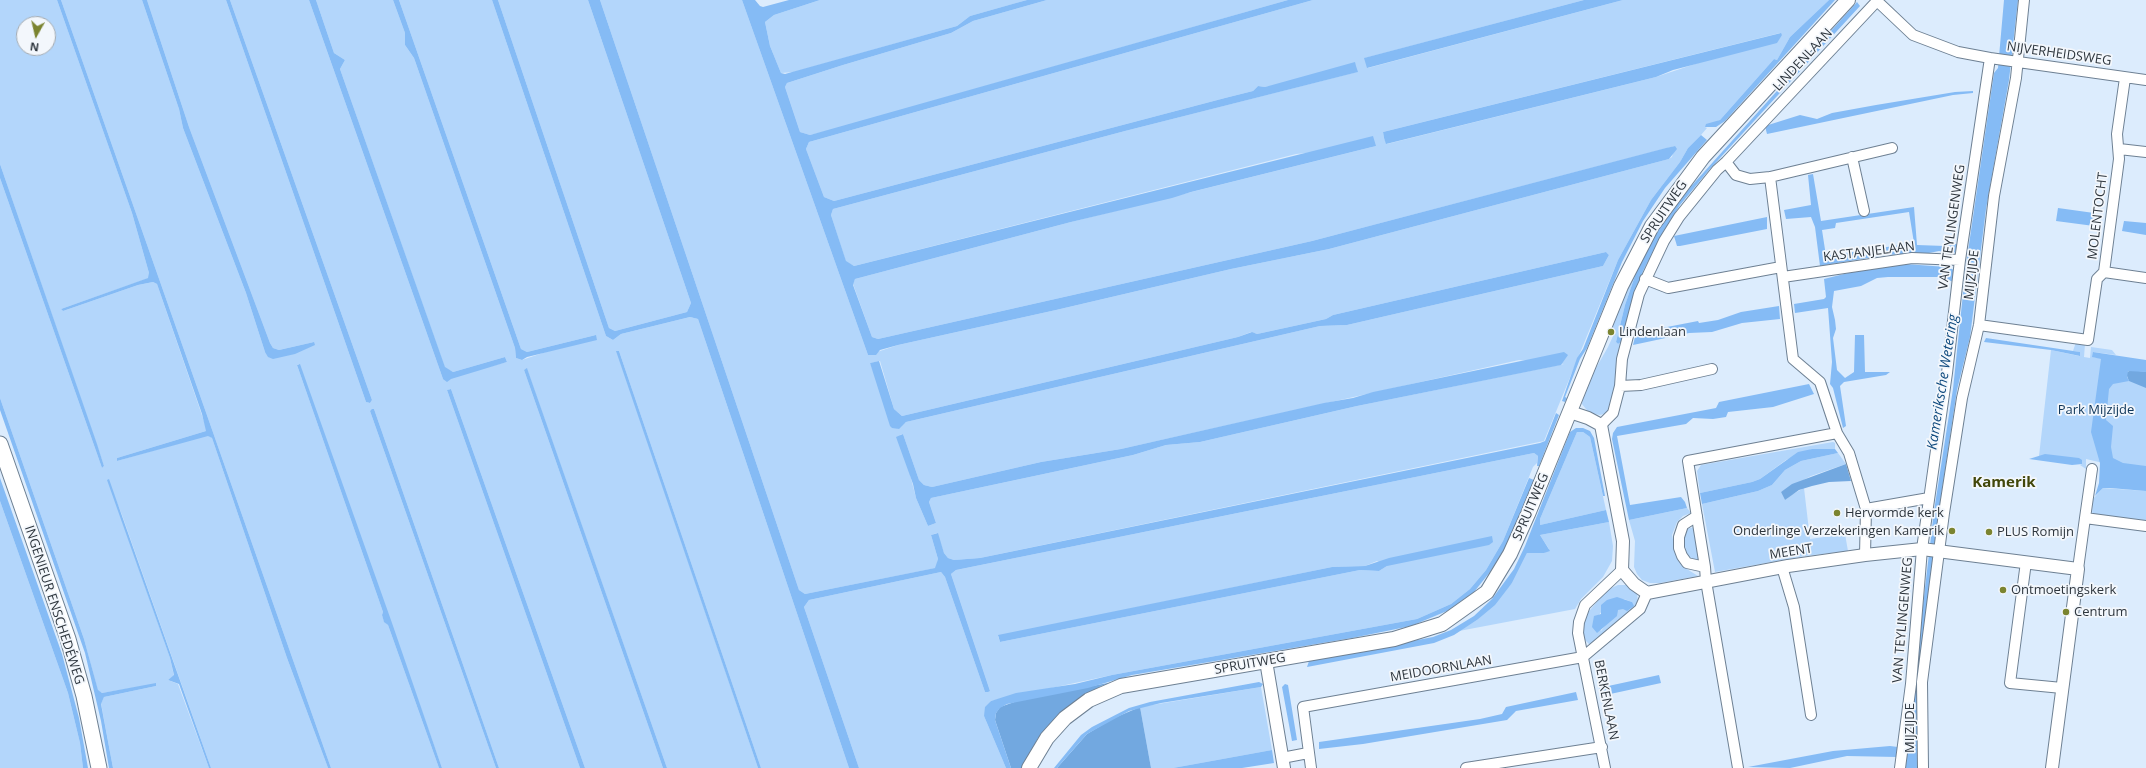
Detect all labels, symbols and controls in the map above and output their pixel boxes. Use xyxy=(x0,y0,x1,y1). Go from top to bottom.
north arrow xyxy=(16,16,56,56)
street label: LINDENLAAN xyxy=(1770,26,1836,94)
text: N xyxy=(29,39,40,55)
street label: NIJVERHEIDSWEG xyxy=(2006,39,2112,69)
street label: VAN TEYLINGENWEG xyxy=(1935,163,1969,291)
street label: MOLENTOCHT xyxy=(2085,171,2111,261)
street label: SPRUITWEG xyxy=(1637,178,1691,246)
street label: KASTANJELAAN xyxy=(1822,239,1916,265)
street label: MIJZIJDE xyxy=(1961,249,1983,301)
water label: Kameriksche Wetering xyxy=(1924,313,1962,451)
place label: Lindenlaan xyxy=(1619,324,1686,340)
marker: Lindenlaan xyxy=(1606,327,1616,337)
park label: Park Mijzijde xyxy=(2058,402,2134,418)
street label: SPRUITWEG xyxy=(1510,471,1552,543)
district label: Kamerik xyxy=(1972,474,2036,492)
place label: Hervormde kerk xyxy=(1845,505,1944,521)
marker: Hervormde kerk xyxy=(1832,508,1842,518)
place label: Onderlinge Verzekeringen Kamerik xyxy=(1733,523,1944,539)
street label: INGENIEUR ENSCHEDÉWEG xyxy=(21,524,87,686)
place label: PLUS Romijn xyxy=(1997,524,2074,540)
marker: Onderlinge Verzekeringen Kamerik xyxy=(1947,526,1957,536)
marker: PLUS Romijn xyxy=(1984,527,1994,537)
street label: MEENT xyxy=(1769,541,1813,563)
street label: VAN TEYLINGENWEG xyxy=(1890,556,1916,684)
place label: Ontmoetingskerk xyxy=(2011,582,2116,598)
marker: Ontmoetingskerk xyxy=(1998,585,2008,595)
place label: Centrum xyxy=(2074,604,2127,620)
marker: Centrum xyxy=(2061,607,2071,617)
street label: SPRUITWEG xyxy=(1213,650,1287,678)
street label: MEIDOORNLAAN xyxy=(1389,652,1493,686)
street label: BERKENLAAN xyxy=(1591,658,1621,742)
street label: MIJZIJDE xyxy=(1902,703,1918,753)

